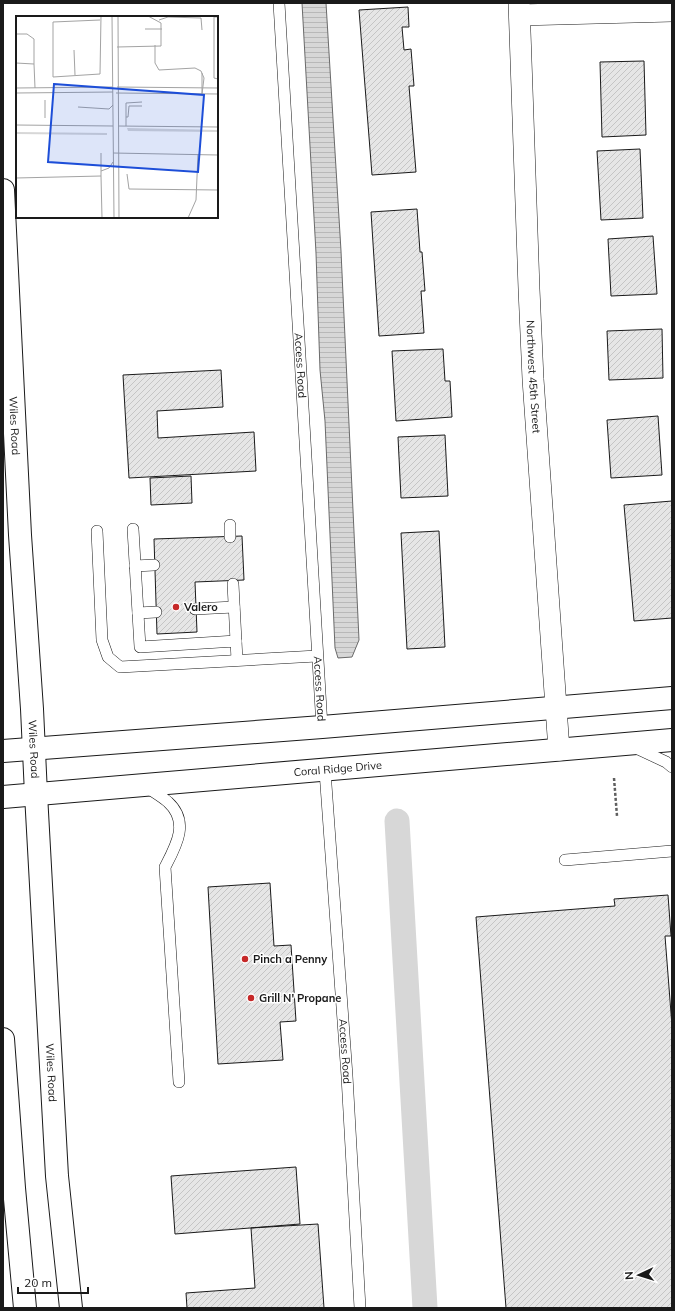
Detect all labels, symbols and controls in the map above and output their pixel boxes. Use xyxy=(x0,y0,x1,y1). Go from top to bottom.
inset map xyxy=(16,16,218,218)
street label: Northwest 45th Street xyxy=(523,320,544,434)
street label: Access Road xyxy=(292,332,309,398)
street label: Wiles Road xyxy=(6,396,23,455)
place label: Valero xyxy=(183,600,218,614)
marker: Valero xyxy=(171,602,181,612)
street label: Access Road xyxy=(311,656,329,722)
street label: Wiles Road xyxy=(26,719,42,779)
street label: Coral Ridge Drive xyxy=(293,758,382,779)
place label: Pinch a Penny xyxy=(253,952,327,966)
marker: Pinch a Penny xyxy=(240,954,250,964)
place label: Grill N' Propane xyxy=(259,991,341,1005)
marker: Grill N' Propane xyxy=(246,993,256,1003)
street label: Access Road xyxy=(336,1018,354,1084)
street label: Wiles Road xyxy=(43,1043,60,1102)
north arrow xyxy=(619,1255,659,1295)
scale bar xyxy=(18,1269,88,1295)
text: N xyxy=(622,1271,636,1280)
text: 20 m xyxy=(24,1275,52,1290)

